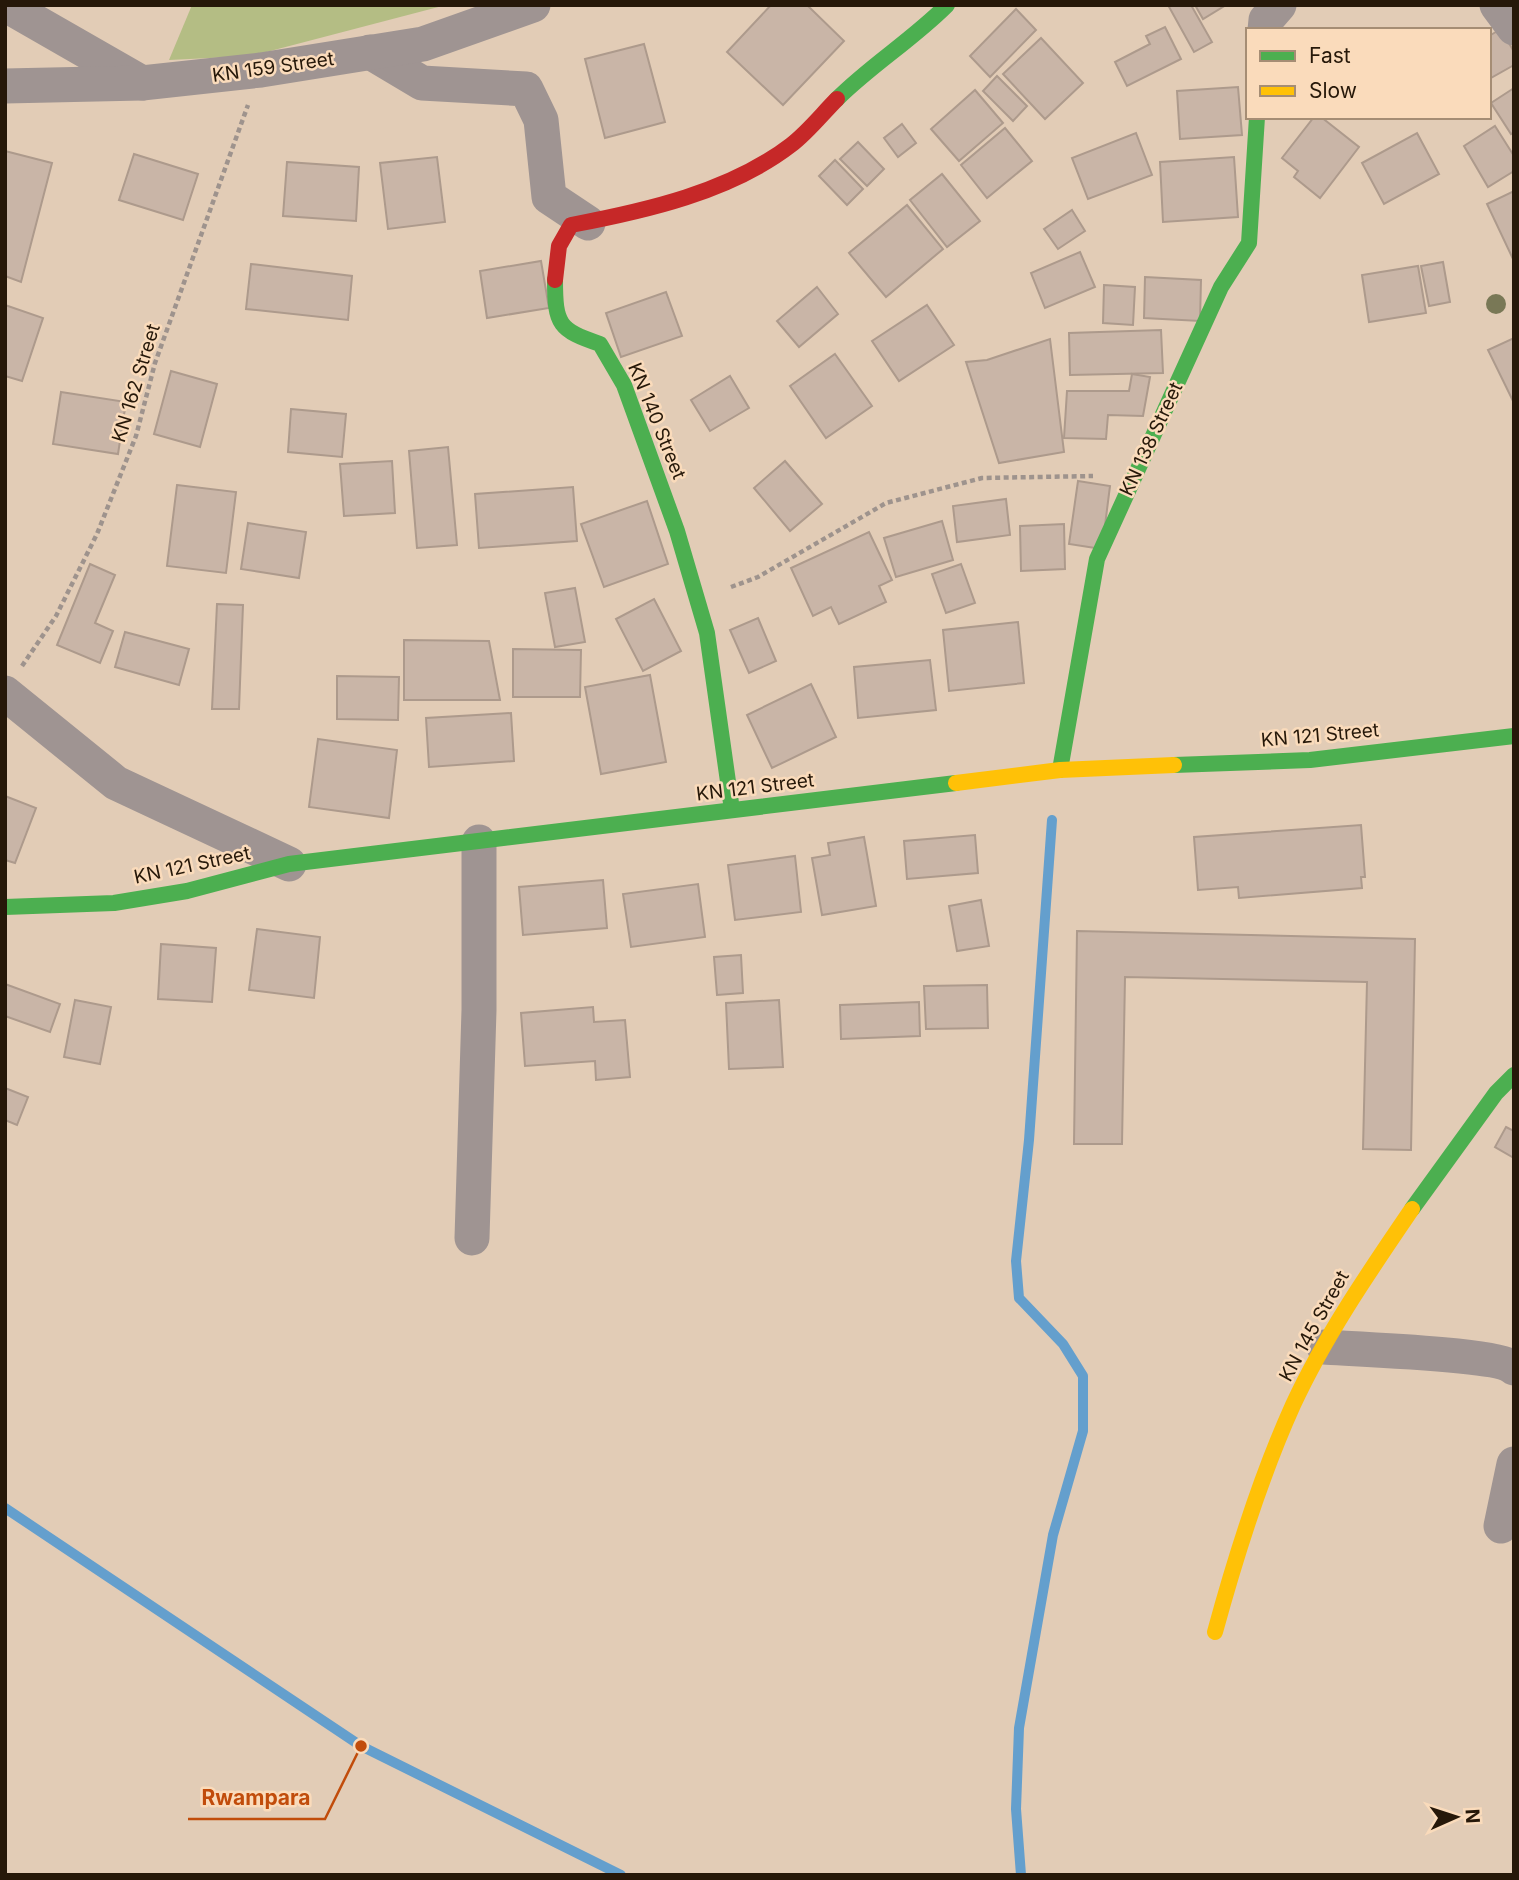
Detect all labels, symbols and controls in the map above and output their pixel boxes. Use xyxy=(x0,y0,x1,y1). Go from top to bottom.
legend xyxy=(1246,28,1491,119)
text: Fast xyxy=(1309,43,1351,68)
street label: KN 159 Street xyxy=(211,47,335,87)
text: Slow xyxy=(1309,78,1357,103)
street label: KN 162 Street xyxy=(107,321,165,445)
street label: KN 140 Street xyxy=(623,359,691,483)
street label: KN 138 Street xyxy=(1115,379,1187,499)
street label: KN 121 Street xyxy=(1260,718,1380,752)
street label: KN 121 Street xyxy=(695,768,815,806)
street label: KN 121 Street xyxy=(132,841,252,889)
street label: KN 145 Street xyxy=(1274,1267,1354,1385)
callout: Rwampara xyxy=(188,1777,325,1819)
north arrow xyxy=(1421,1782,1491,1852)
text: Rwampara xyxy=(201,1785,311,1810)
text: N xyxy=(1461,1808,1484,1824)

